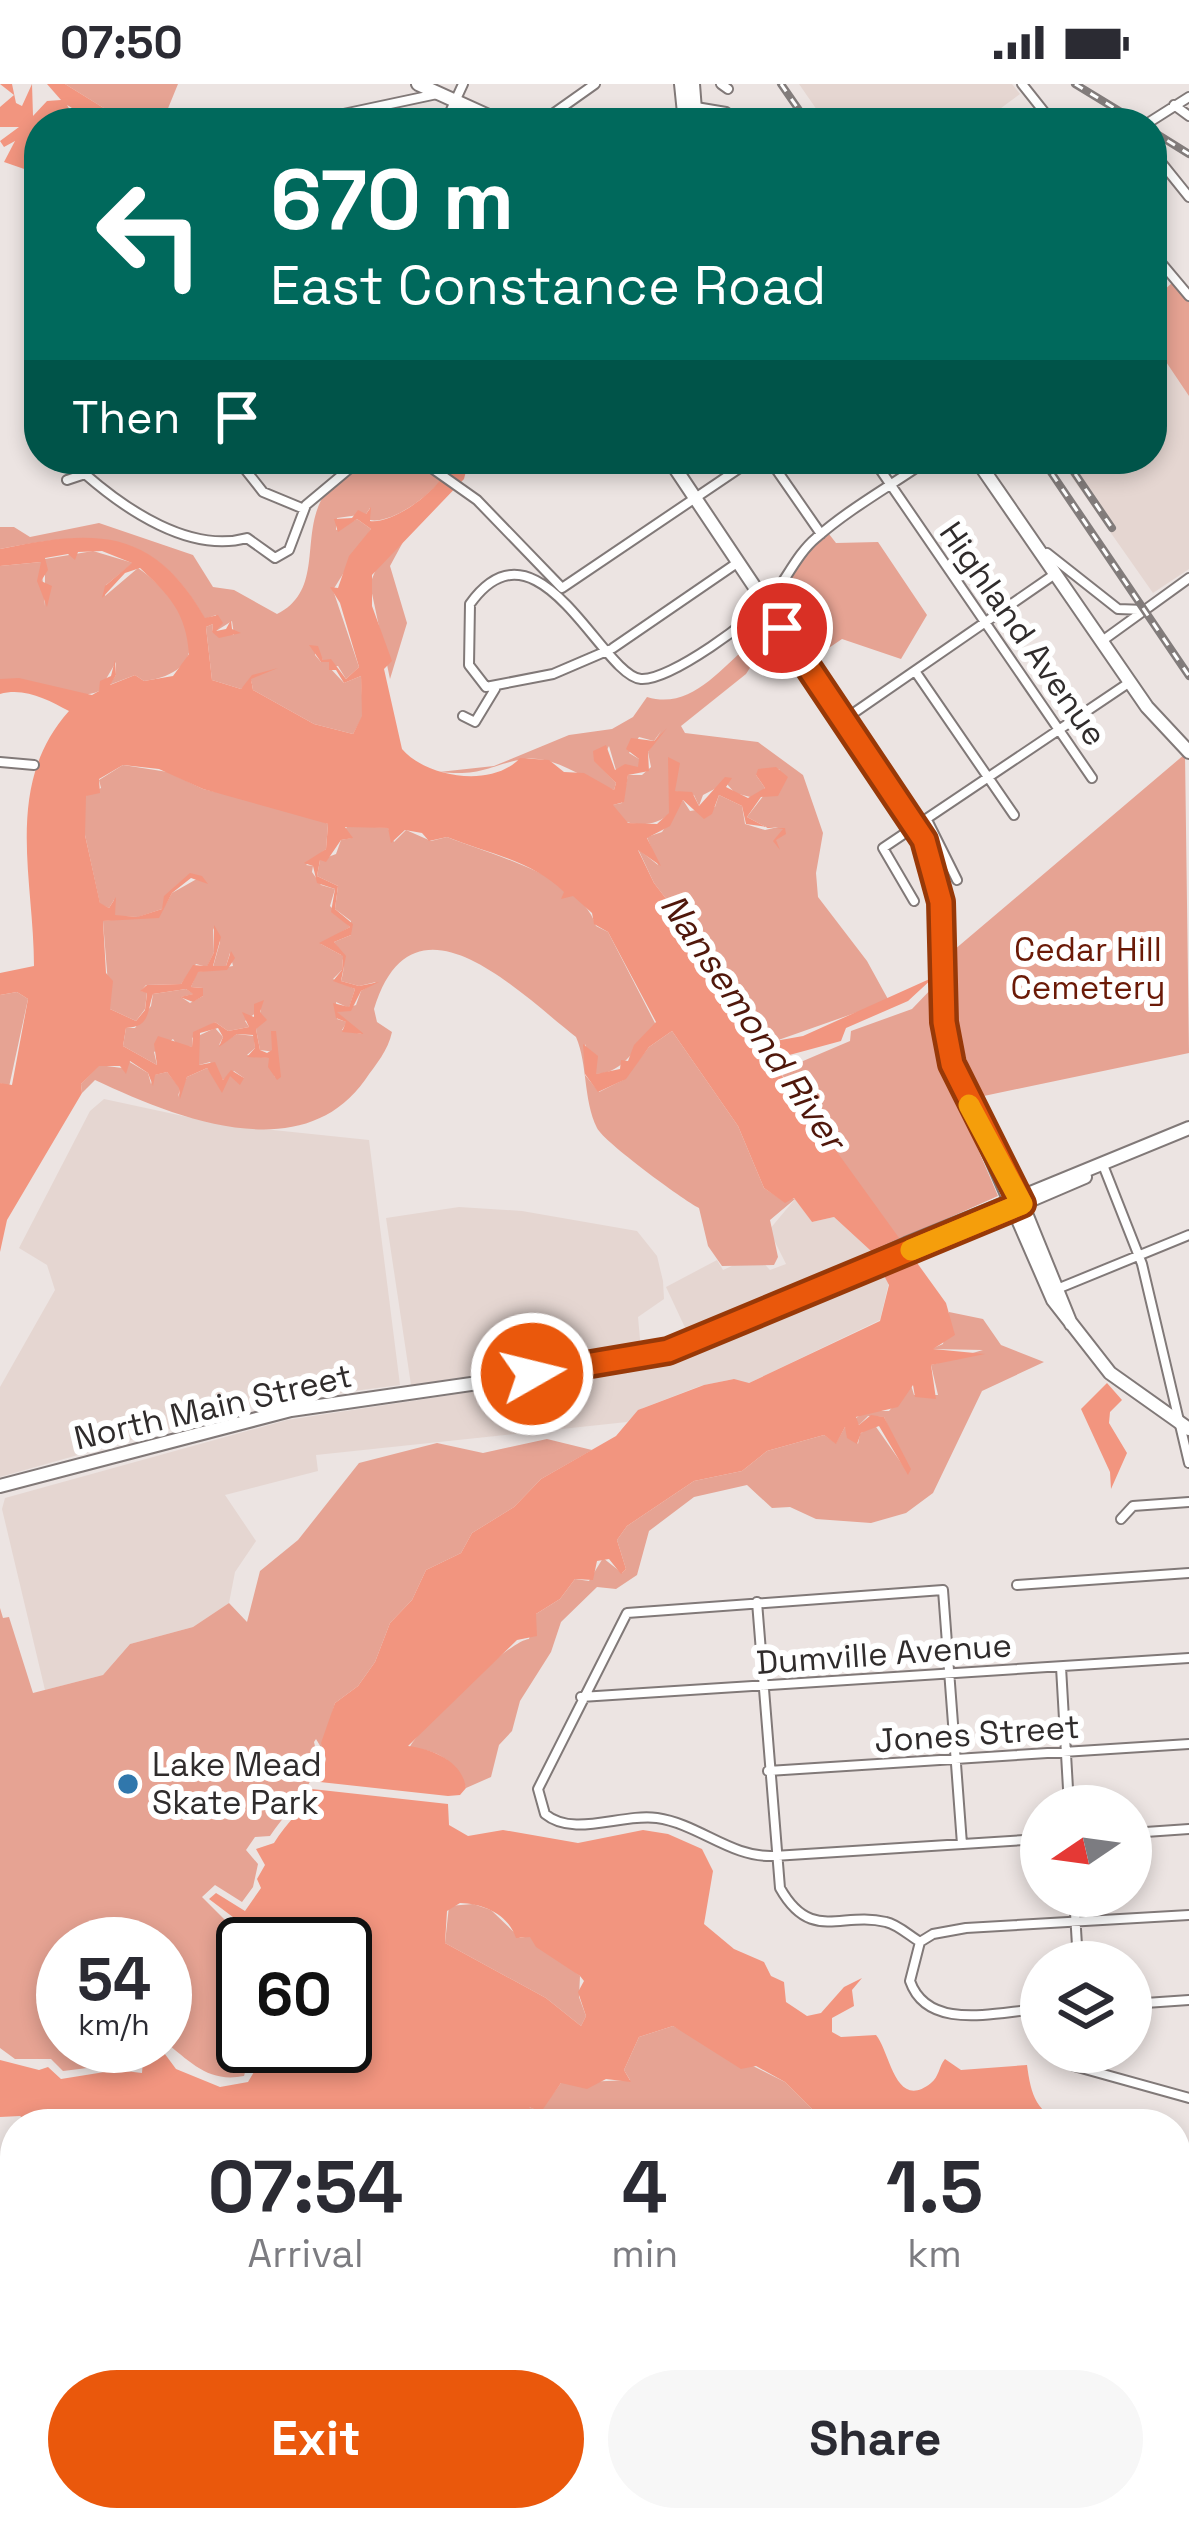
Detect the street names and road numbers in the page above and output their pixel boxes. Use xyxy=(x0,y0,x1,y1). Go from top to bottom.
street label: Highland Avenue xyxy=(930,514,1116,754)
street label: North Main Street xyxy=(70,1355,356,1459)
street label: Dumville Avenue xyxy=(755,1624,1013,1684)
street label: Jones Street xyxy=(873,1706,1081,1762)

